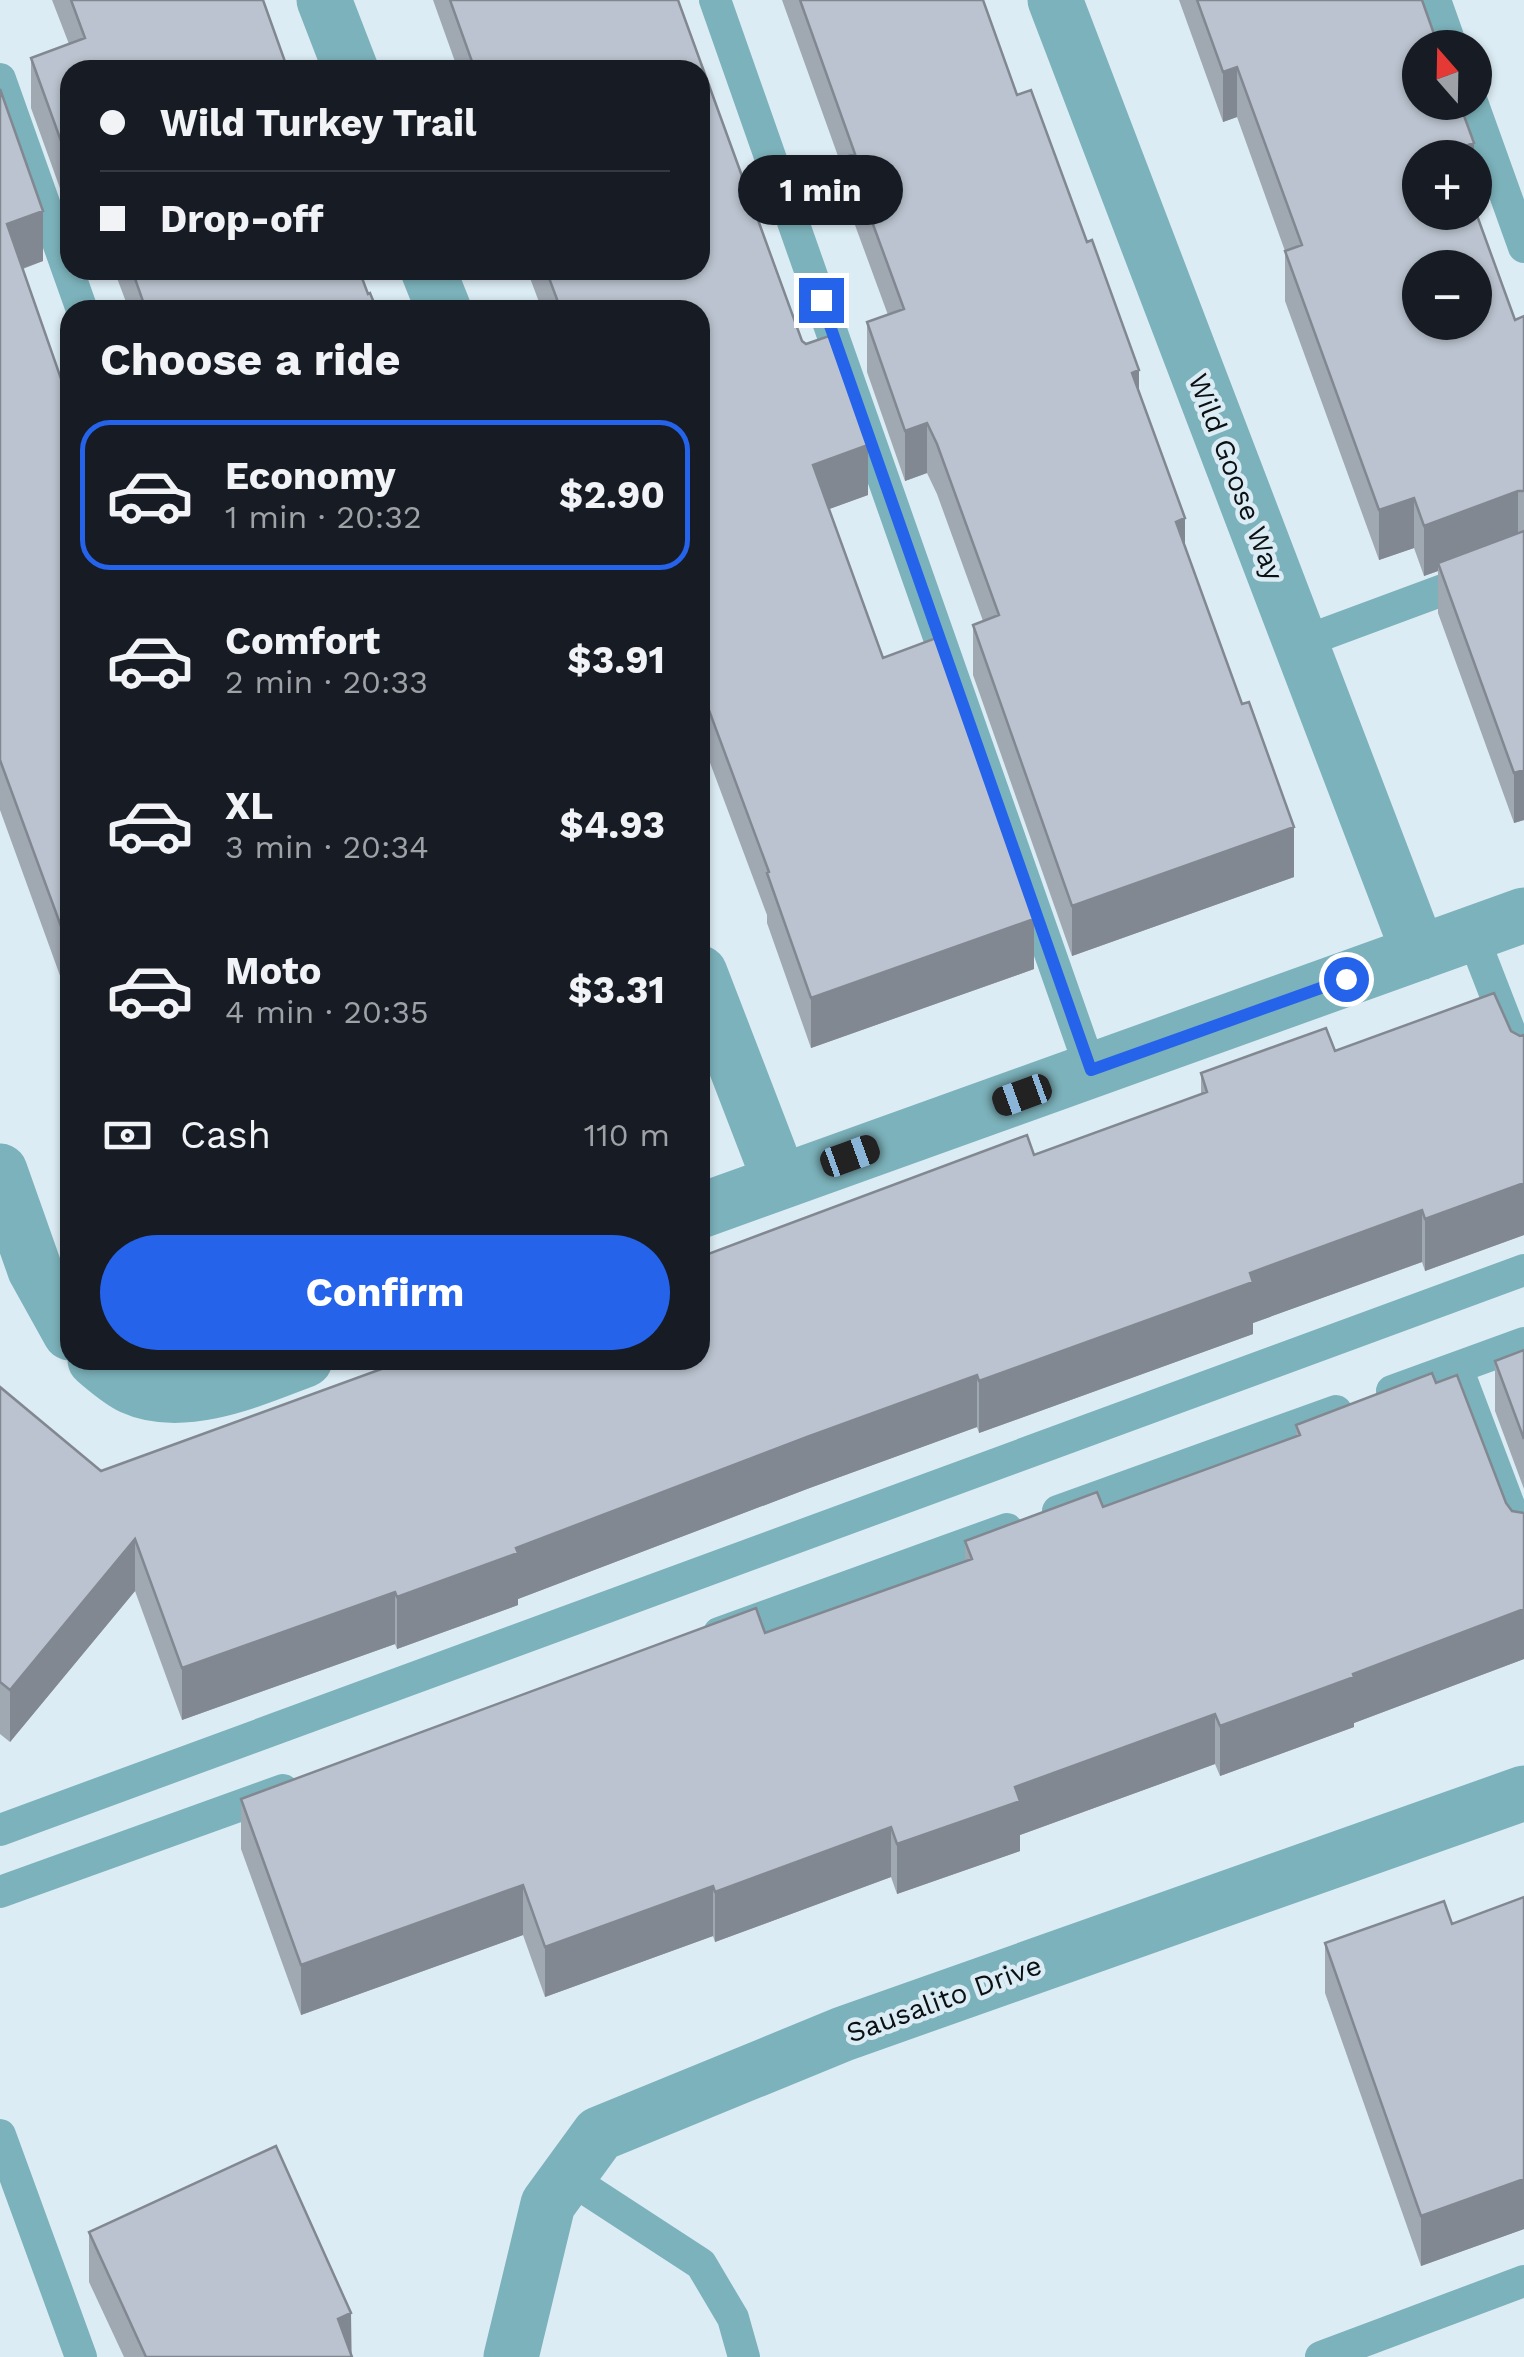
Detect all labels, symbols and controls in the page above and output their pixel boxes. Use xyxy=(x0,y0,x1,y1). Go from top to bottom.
north arrow xyxy=(1402,30,1492,120)
map controls xyxy=(1402,30,1492,340)
text: Wild Turkey Trail xyxy=(160,101,477,145)
button: + xyxy=(1402,140,1492,230)
callout: 1 min xyxy=(738,155,904,225)
text: 1 min xyxy=(779,171,862,209)
text: Drop-off xyxy=(160,197,324,241)
button: − xyxy=(1402,250,1492,340)
route end xyxy=(799,278,844,323)
text: Choose a ride xyxy=(100,333,400,386)
street label: Wild Goose Way xyxy=(1181,369,1291,586)
icon: car xyxy=(105,450,195,540)
text: Economy xyxy=(225,454,396,498)
text: $2.90 xyxy=(559,473,665,517)
text: 1 min · 20:32 xyxy=(225,498,422,536)
icon: car xyxy=(105,615,195,705)
text: Comfort xyxy=(225,619,380,663)
text: $3.91 xyxy=(567,638,665,682)
text: 2 min · 20:33 xyxy=(225,663,428,701)
icon: car xyxy=(105,780,195,870)
text: XL xyxy=(225,784,273,828)
text: $4.93 xyxy=(560,803,665,847)
text: 3 min · 20:34 xyxy=(225,828,429,866)
icon: car xyxy=(105,945,195,1035)
text: Moto xyxy=(225,949,321,993)
route start xyxy=(1324,957,1369,1002)
text: $3.31 xyxy=(568,968,665,1012)
text: 4 min · 20:35 xyxy=(225,993,429,1031)
car xyxy=(989,1071,1055,1119)
icon: cash xyxy=(100,1108,155,1163)
text: Cash xyxy=(180,1113,271,1157)
text: 110 m xyxy=(584,1116,670,1154)
car xyxy=(817,1132,883,1180)
button: Confirm xyxy=(100,1235,670,1350)
street label: Sausalito Drive xyxy=(842,1948,1046,2050)

